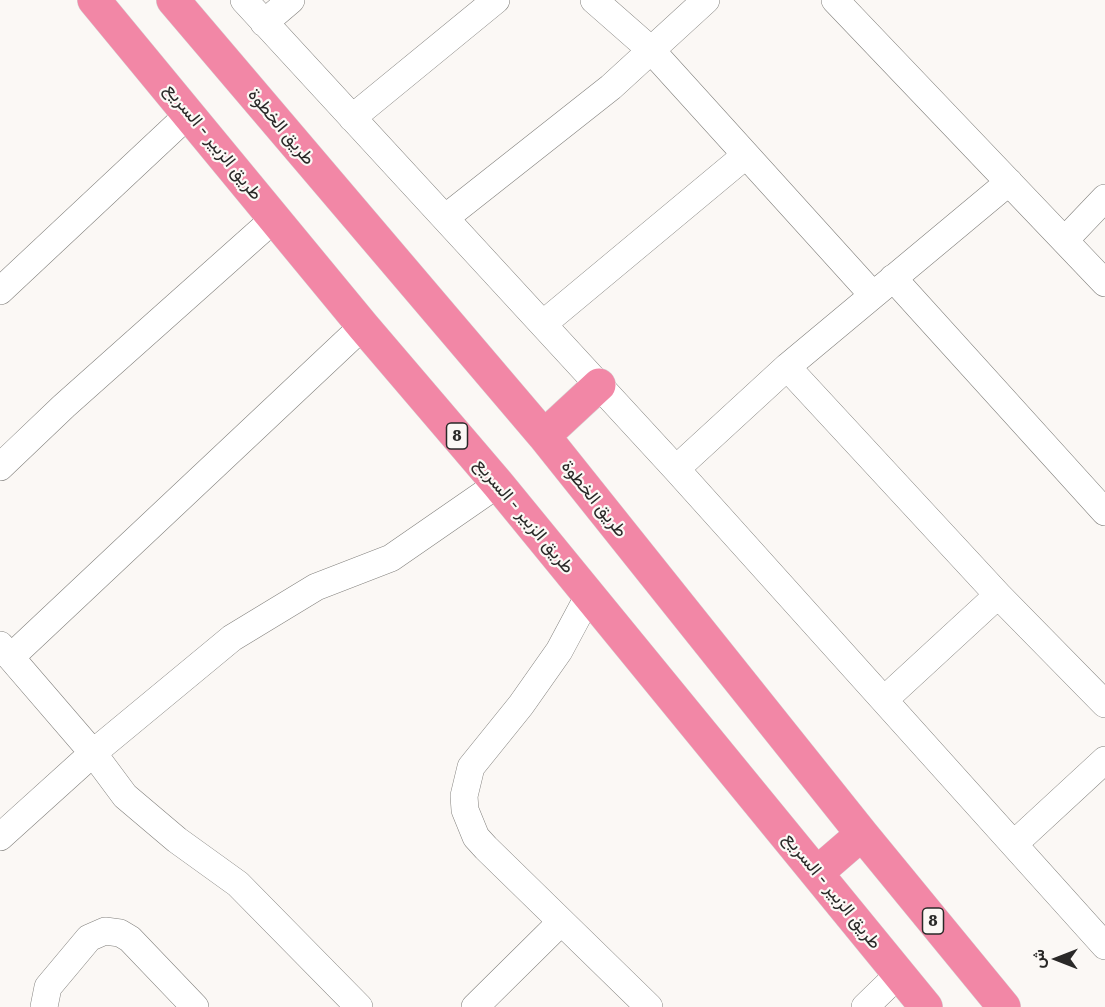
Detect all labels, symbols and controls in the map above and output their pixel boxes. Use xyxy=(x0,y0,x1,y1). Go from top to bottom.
street label: طريق الزبير - السريع xyxy=(159,79,267,205)
street label: طريق الخطوة xyxy=(243,84,319,170)
road number: 8 xyxy=(446,423,468,449)
street label: طريق الزبير - السريع xyxy=(469,454,579,578)
street label: طريق الخطوة xyxy=(556,456,632,542)
street label: طريق الزبير - السريع xyxy=(778,828,886,954)
road number: 8 xyxy=(922,908,944,934)
north arrow xyxy=(1027,929,1087,989)
text: ش xyxy=(1029,949,1048,969)

